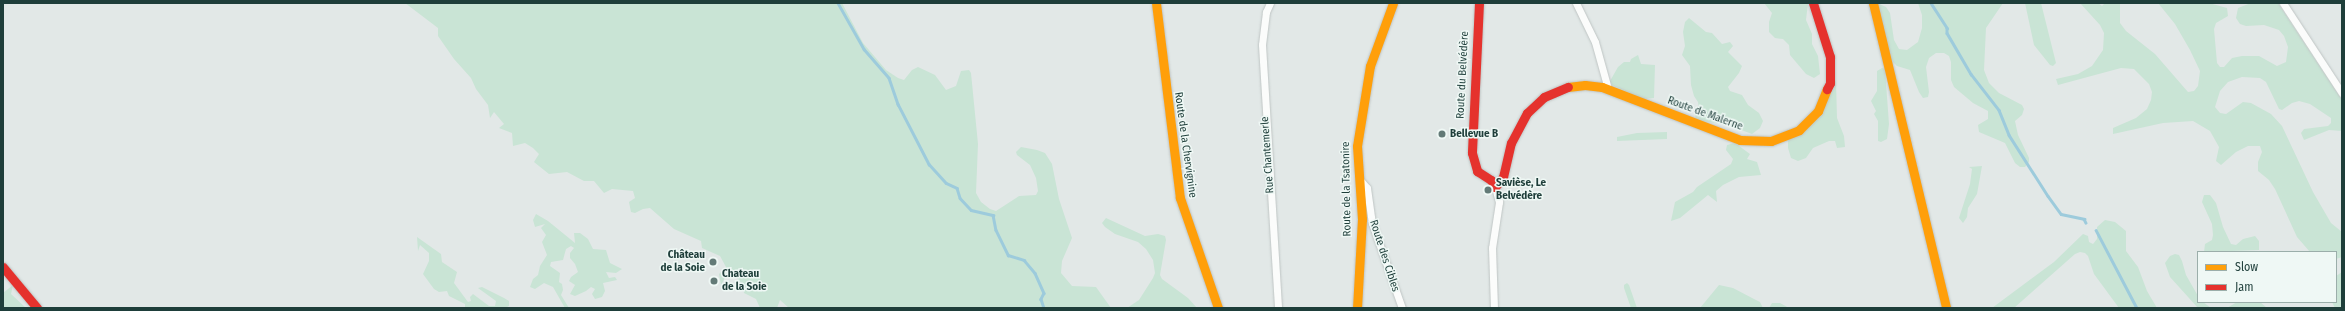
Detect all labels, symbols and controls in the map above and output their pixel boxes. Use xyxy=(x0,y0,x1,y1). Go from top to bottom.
street label: Route du Belvédère xyxy=(1454,31,1472,119)
street label: Route de la Chervignine xyxy=(1171,91,1199,199)
street label: Route de Malerne xyxy=(1666,94,1744,134)
street label: Rue Chantemerle xyxy=(1259,116,1277,194)
place label: Bellevue B xyxy=(1450,127,1498,141)
marker: Bellevue B xyxy=(1437,129,1447,139)
street label: Route de la Tsatonire xyxy=(1340,141,1354,237)
place label: Savièse, Le Belvédère xyxy=(1496,177,1546,203)
marker: Savièse, Le Belvédère xyxy=(1483,185,1493,195)
street label: Route des Cibles xyxy=(1366,218,1402,294)
place label: Château de la Soie xyxy=(660,249,705,275)
legend xyxy=(2197,251,2337,303)
marker: Château de la Soie xyxy=(708,257,718,267)
text: Slow xyxy=(2235,260,2258,274)
place label: Chateau de la Soie xyxy=(722,268,767,294)
marker: Chateau de la Soie xyxy=(709,276,719,286)
text: Jam xyxy=(2235,280,2253,294)

